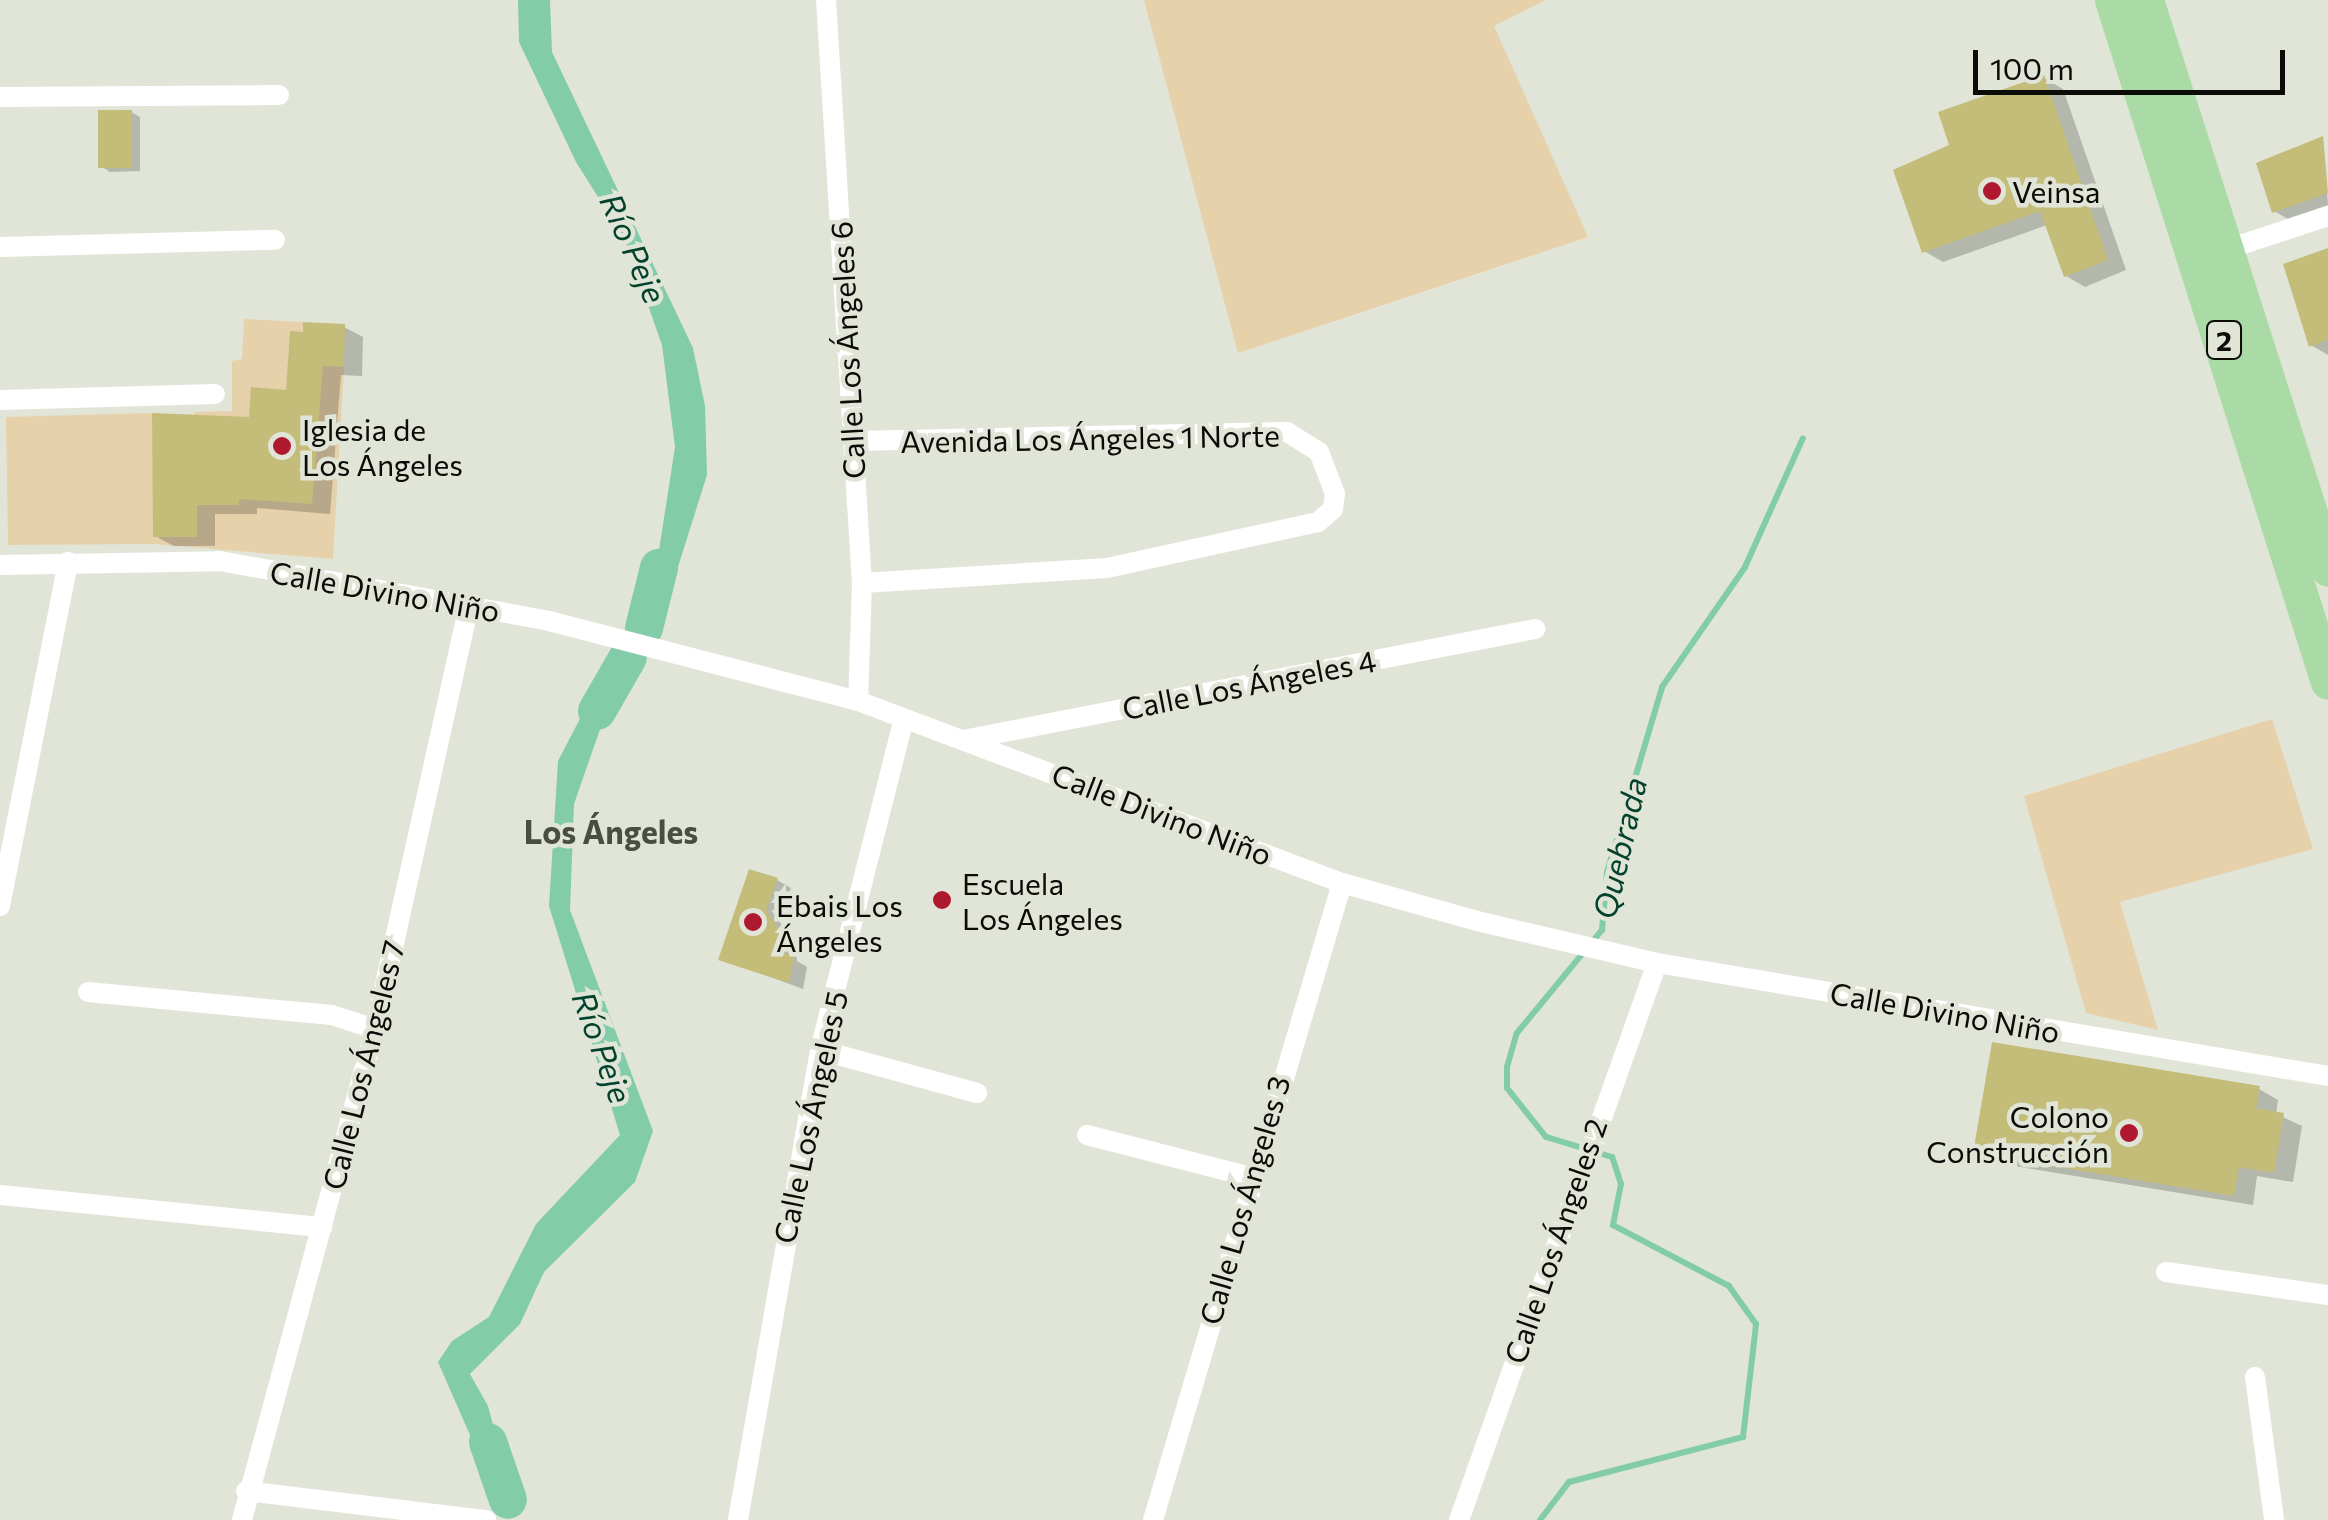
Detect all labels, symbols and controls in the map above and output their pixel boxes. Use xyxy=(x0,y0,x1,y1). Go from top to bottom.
scale bar xyxy=(1978,30,2290,92)
text: 100 m xyxy=(1990,49,2074,86)
place label: Veinsa xyxy=(2012,173,2101,209)
marker: Veinsa xyxy=(1981,180,2003,202)
water label: Río Peje xyxy=(593,187,675,309)
street label: Calle Los Ángeles 6 xyxy=(822,220,872,480)
road number: 2 xyxy=(2204,317,2244,363)
place label: Iglesia de Los Ángeles xyxy=(302,411,463,482)
street label: Avenida Los Ángeles 1 Norte xyxy=(900,417,1280,459)
marker: Iglesia de Los Ángeles xyxy=(271,435,293,457)
street label: Calle Divino Niño xyxy=(268,553,502,629)
street label: Calle Los Ángeles 4 xyxy=(1119,642,1379,726)
street label: Calle Divino Niño xyxy=(1047,756,1277,872)
water label: Quebrada xyxy=(1584,773,1654,923)
district label: Los Ángeles xyxy=(524,812,698,850)
place label: Escuela Los Ángeles xyxy=(962,865,1123,936)
place label: Ebais Los Ángeles xyxy=(776,887,903,958)
marker: Escuela Los Ángeles xyxy=(931,889,953,911)
marker: Ebais Los Ángeles xyxy=(740,909,766,935)
street label: Calle Los Ángeles 7 xyxy=(315,937,411,1193)
street label: Calle Divino Niño xyxy=(1828,974,2062,1050)
water label: Río Peje xyxy=(565,986,641,1108)
street label: Calle Los Ángeles 5 xyxy=(766,988,854,1246)
street label: Calle Los Ángeles 3 xyxy=(1191,1072,1297,1328)
place label: Colono Construcción xyxy=(1926,1098,2109,1168)
street label: Calle Los Ángeles 2 xyxy=(1496,1114,1614,1368)
marker: Colono Construcción xyxy=(2118,1122,2140,1144)

